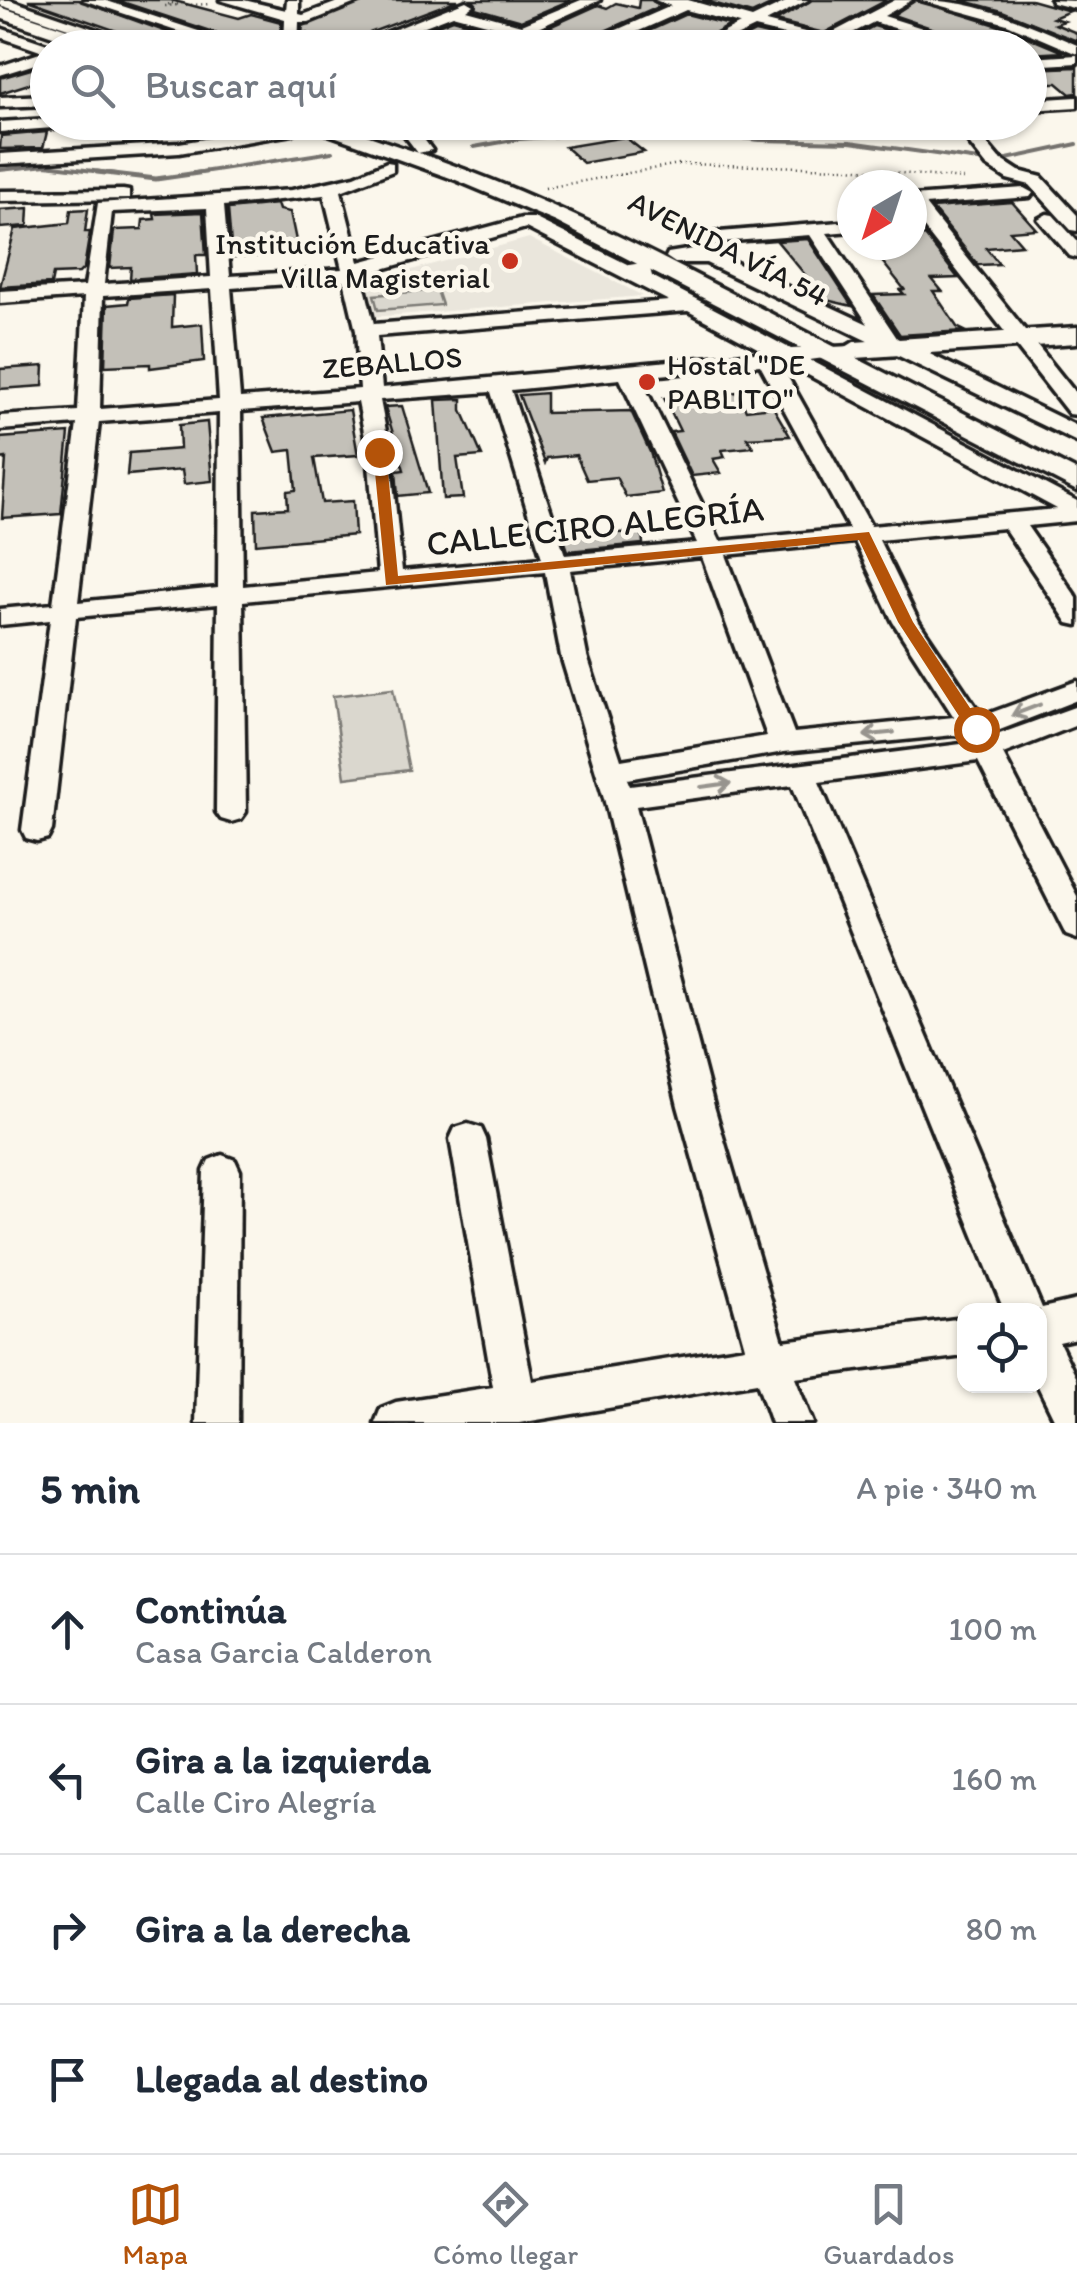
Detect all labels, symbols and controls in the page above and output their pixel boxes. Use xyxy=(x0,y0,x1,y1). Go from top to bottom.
search box xyxy=(30,30,1047,140)
icon: search xyxy=(65,58,120,113)
text: Buscar aquí xyxy=(145,62,337,108)
north arrow xyxy=(837,170,927,260)
street label: AVENIDA VÍA 54 xyxy=(623,182,834,315)
place label: Institución Educativa Villa Magisterial xyxy=(215,225,490,296)
marker: Institución Educativa Villa Magisterial xyxy=(499,250,521,272)
street label: ZEBALLOS xyxy=(320,338,464,387)
place label: Hostal "DE PABLITO" xyxy=(667,346,805,417)
marker: Hostal "DE PABLITO" xyxy=(636,371,658,393)
route end xyxy=(357,430,403,476)
street label: CALLE CIRO ALEGRÍA xyxy=(424,487,766,565)
one-way arrow xyxy=(1012,702,1042,720)
route start xyxy=(954,707,1000,753)
one-way arrow xyxy=(863,725,895,744)
one-way arrow xyxy=(699,775,731,794)
map controls xyxy=(957,1303,1047,1393)
button: locate xyxy=(957,1303,1047,1393)
text: 5 min xyxy=(40,1463,140,1514)
text: A pie · 340 m xyxy=(856,1469,1037,1507)
text: Continúa xyxy=(135,1587,287,1633)
icon: ahead xyxy=(40,1602,95,1657)
text: 100 m xyxy=(949,1610,1037,1648)
text: Casa Garcia Calderon xyxy=(135,1633,432,1671)
text: Gira a la izquierda xyxy=(135,1737,431,1783)
icon: left xyxy=(40,1752,95,1807)
text: 160 m xyxy=(951,1760,1037,1798)
text: Calle Ciro Alegría xyxy=(135,1783,376,1821)
icon: right xyxy=(40,1902,95,1957)
text: Gira a la derecha xyxy=(135,1906,410,1952)
text: 80 m xyxy=(966,1910,1037,1948)
icon: arrive xyxy=(40,2052,95,2107)
text: Llegada al destino xyxy=(135,2056,428,2102)
tab: Mapa xyxy=(123,2177,188,2271)
tab: Cómo llegar xyxy=(433,2177,578,2271)
tab: Guardados xyxy=(823,2177,954,2271)

